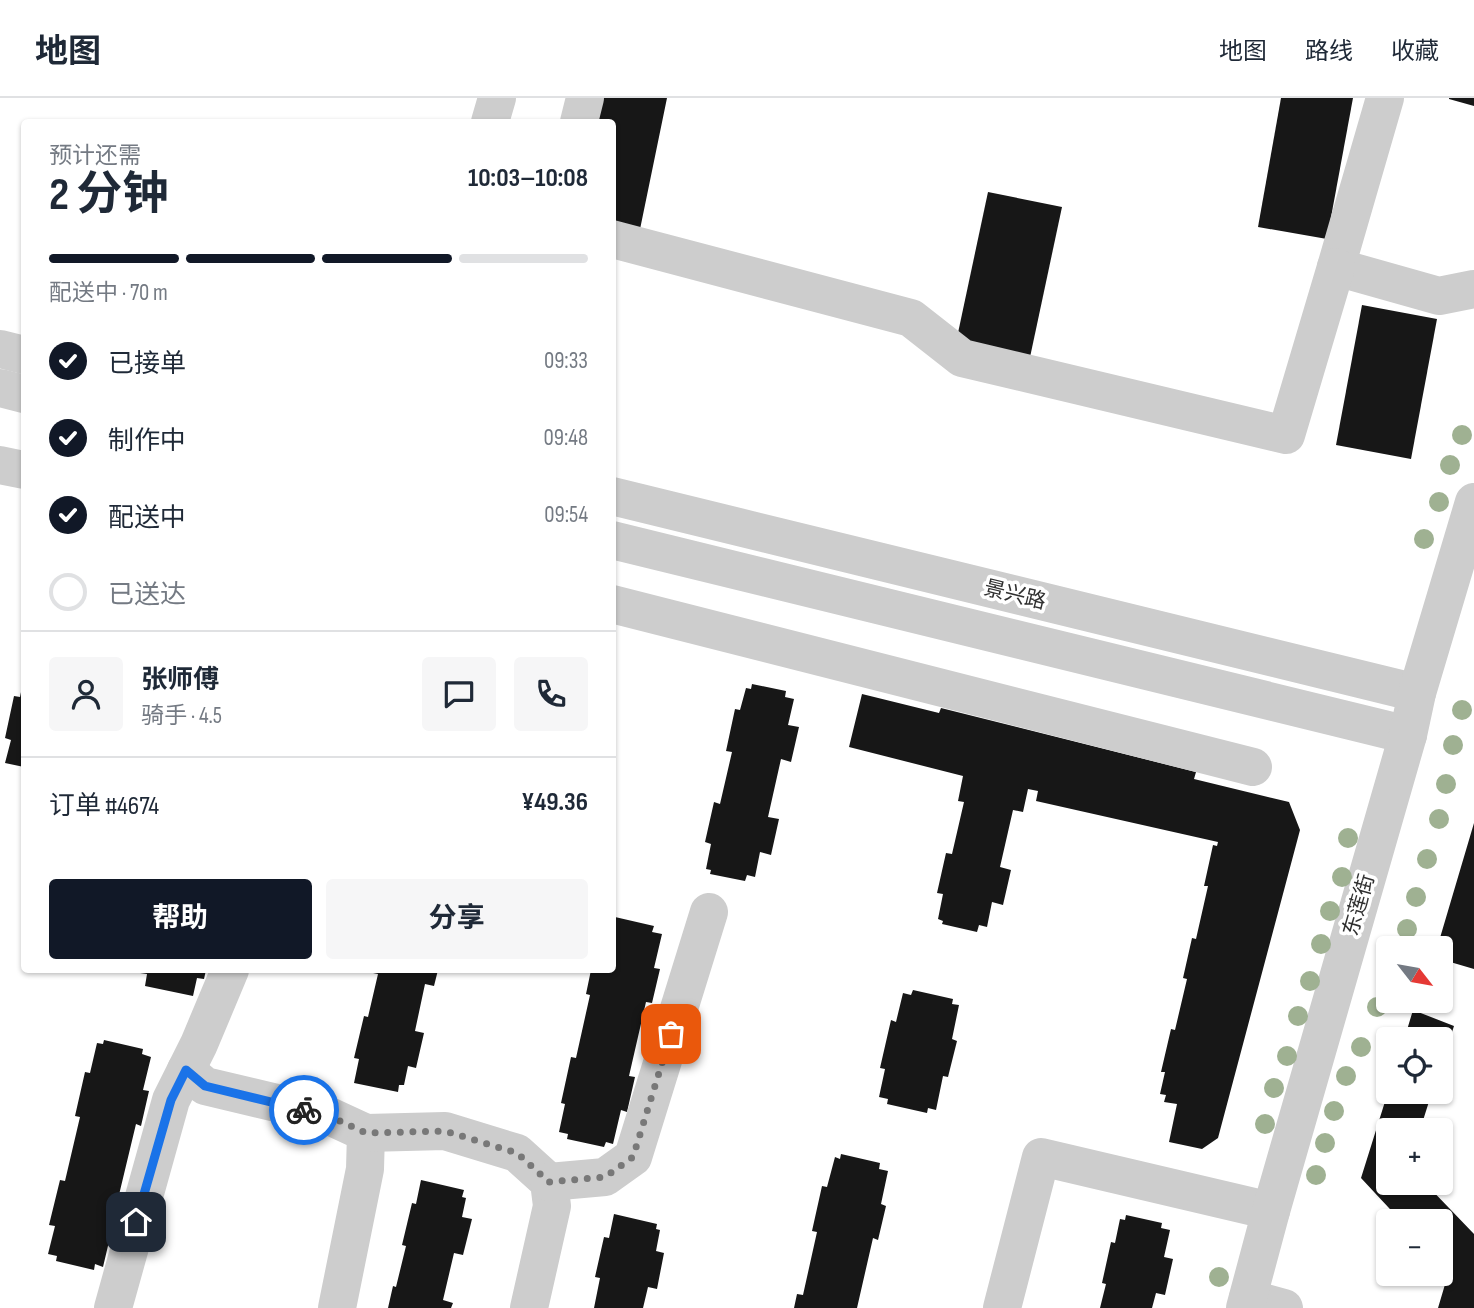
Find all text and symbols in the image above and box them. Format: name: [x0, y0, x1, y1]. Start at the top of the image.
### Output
text: 地图: [35, 32, 101, 72]
text: 地图: [1219, 37, 1267, 66]
text: 路线: [1305, 37, 1353, 66]
text: 收藏: [1391, 37, 1439, 66]
text: 预计还需: [49, 142, 141, 170]
text: 10:03–10:08: [468, 163, 588, 194]
text: 2 分钟: [49, 168, 168, 223]
text: 配送中 · 70 m: [49, 279, 168, 307]
icon: check: [49, 342, 87, 380]
text: 09:33: [544, 347, 588, 375]
text: 已接单: [108, 349, 186, 380]
icon: check: [49, 419, 87, 457]
text: 09:48: [543, 424, 588, 452]
text: 制作中: [108, 426, 186, 457]
icon: check: [49, 496, 87, 534]
text: 09:54: [544, 501, 588, 529]
text: 配送中: [108, 503, 186, 534]
street label: 景兴路: [981, 575, 1049, 615]
text: 已送达: [108, 580, 186, 611]
button: person: [49, 657, 123, 731]
button: chat: [422, 657, 496, 731]
button: phone: [514, 657, 588, 731]
text: 张师傅: [141, 665, 219, 696]
text: 骑手 · 4.5: [141, 702, 222, 730]
text: ¥49.36: [521, 787, 588, 818]
text: 订单 #4674: [49, 791, 159, 822]
street label: 东莲街: [1338, 871, 1380, 939]
button: 帮助: [49, 879, 312, 959]
button: 分享: [326, 879, 588, 959]
north arrow: [1376, 936, 1452, 1013]
map controls: [1376, 936, 1453, 1286]
pin: [641, 1004, 701, 1064]
icon: bag: [652, 1015, 690, 1053]
button: locate: [1376, 1027, 1453, 1104]
courier: [269, 1075, 339, 1145]
icon: bike: [285, 1091, 323, 1129]
button: +: [1376, 1118, 1453, 1195]
pin: [106, 1192, 166, 1252]
icon: home: [117, 1203, 155, 1241]
button: −: [1376, 1209, 1453, 1286]

